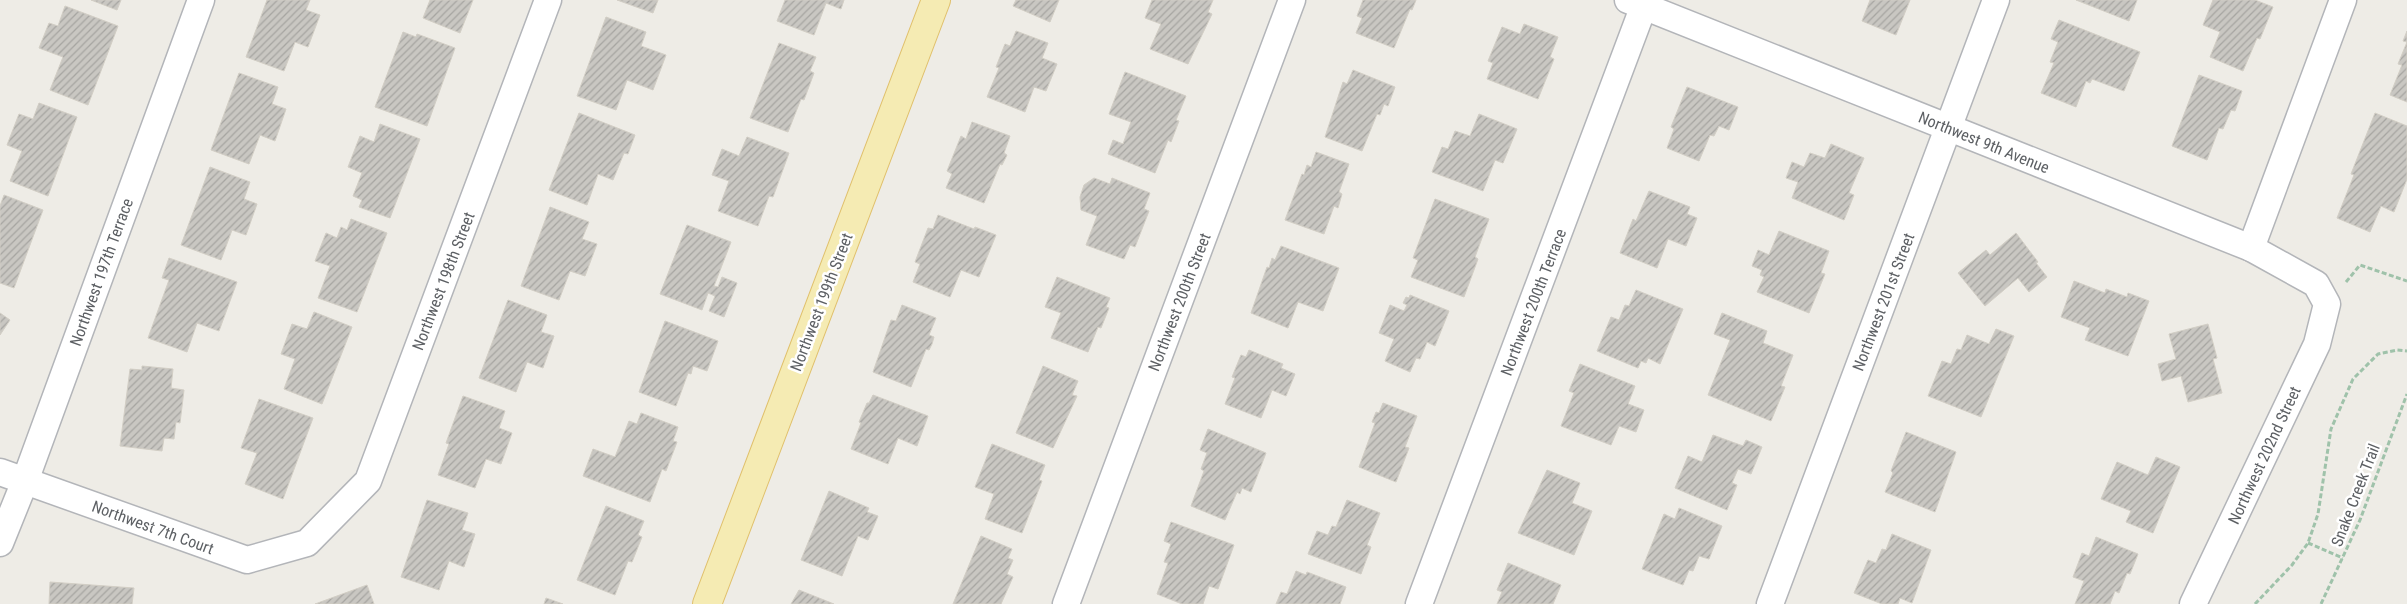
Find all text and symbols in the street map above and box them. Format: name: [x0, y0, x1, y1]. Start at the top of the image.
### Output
street label: Northwest 9th Avenue: [1916, 108, 2052, 177]
street label: Northwest 197th Terrace: [66, 196, 137, 349]
street label: Northwest 198th Street: [408, 209, 479, 353]
street label: Northwest 200th Terrace: [1497, 226, 1570, 378]
street label: Northwest 199th Street: [786, 230, 857, 374]
street label: Northwest 200th Street: [1144, 230, 1215, 374]
street label: Northwest 201st Street: [1848, 230, 1919, 374]
street label: Northwest 202nd Street: [2224, 383, 2305, 527]
street label: Snake Creek Trail: [2327, 441, 2384, 549]
street label: Northwest 7th Court: [89, 497, 217, 558]

